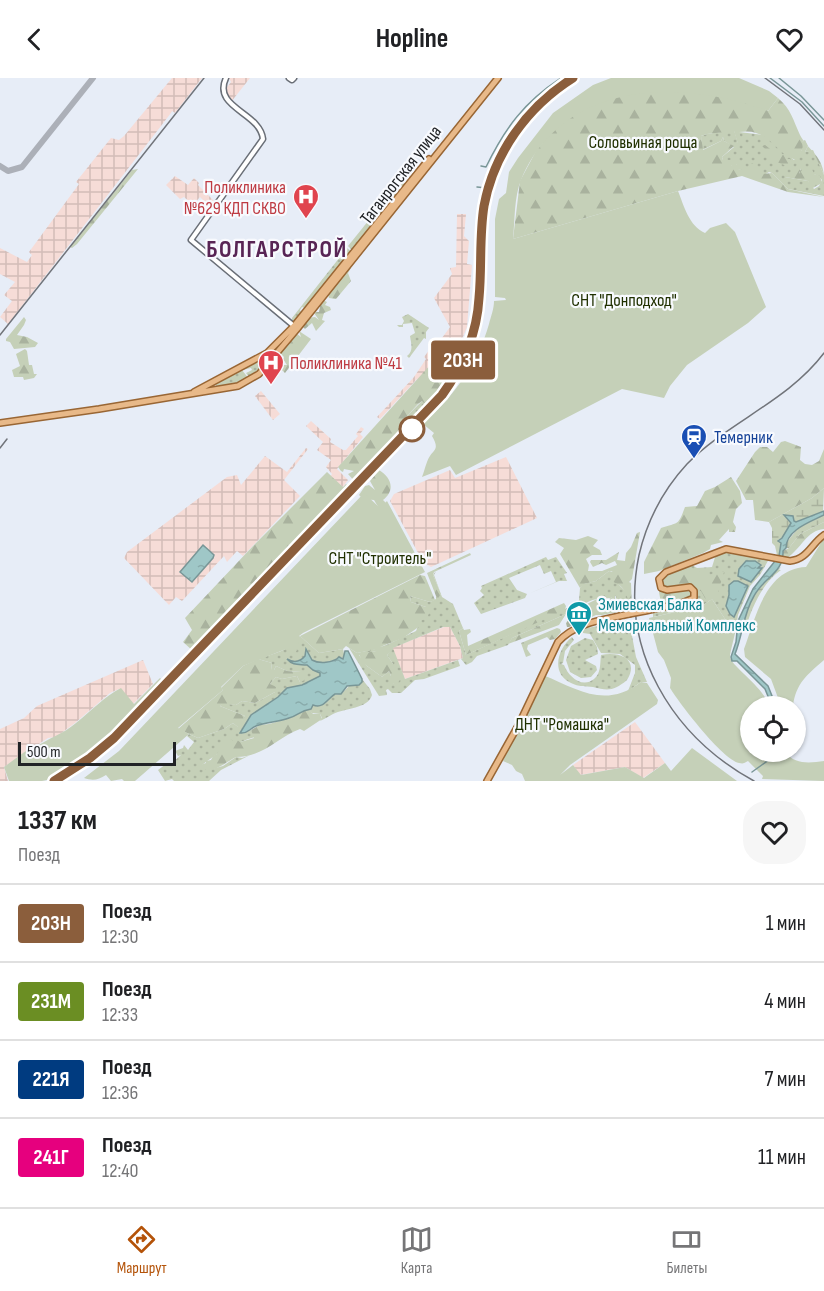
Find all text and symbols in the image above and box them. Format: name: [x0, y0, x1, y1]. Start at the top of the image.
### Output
icon: back: [18, 23, 51, 56]
text: Hopline: [376, 23, 448, 55]
icon: heart: [773, 23, 806, 56]
street label: Таганрогская улица: [356, 121, 446, 229]
park label: Соловьиная роща: [588, 132, 698, 153]
place label: Поликлиника №629 КДП СКВО: [184, 177, 286, 219]
hospital icon: Поликлиника №629 КДП СКВО: [291, 182, 321, 220]
district label: БОЛГАРСТРОЙ: [206, 235, 348, 264]
park label: СНТ "Донподход": [571, 290, 677, 311]
line badge: 203Н: [421, 340, 505, 380]
hospital icon: Поликлиника №41: [256, 348, 286, 386]
text: 203Н: [443, 348, 483, 373]
place label: Поликлиника №41: [290, 353, 403, 374]
unlabelled marker: [399, 416, 425, 442]
station icon: Темерник: [679, 422, 709, 460]
place label: Темерник: [714, 427, 773, 448]
park label: СНТ "Строитель": [328, 548, 432, 569]
place label: Змиевская Балка Мемориальный Комплекс: [598, 594, 756, 636]
museum icon: Змиевская Балка Мемориальный Комплекс: [564, 599, 594, 637]
map controls: [740, 696, 806, 762]
button: locate: [740, 696, 806, 762]
park label: ДНТ "Ромашка": [515, 714, 609, 735]
scale bar: [18, 739, 176, 766]
text: 500 m: [27, 743, 61, 762]
button: heart: [743, 801, 806, 864]
text: 1337 км: [18, 804, 97, 837]
text: Поезд: [18, 843, 60, 867]
text: Поезд: [102, 898, 151, 925]
text: 1 мин: [766, 910, 806, 937]
text: 203Н: [31, 911, 71, 936]
text: 12:30: [102, 925, 139, 949]
text: Поезд: [102, 976, 151, 1003]
text: 4 мин: [764, 988, 806, 1015]
text: 231М: [31, 989, 71, 1014]
text: 12:33: [102, 1003, 138, 1027]
text: Поезд: [102, 1054, 151, 1081]
text: 7 мин: [765, 1066, 806, 1093]
text: 221Я: [32, 1067, 70, 1092]
text: 12:36: [102, 1081, 138, 1105]
text: Поезд: [102, 1132, 151, 1159]
text: 11 мин: [758, 1144, 806, 1171]
text: 241Г: [33, 1145, 69, 1170]
text: 12:40: [102, 1159, 139, 1183]
tab: Маршрут: [117, 1223, 167, 1278]
tab: Карта: [400, 1223, 433, 1278]
tab: Билеты: [666, 1223, 707, 1278]

